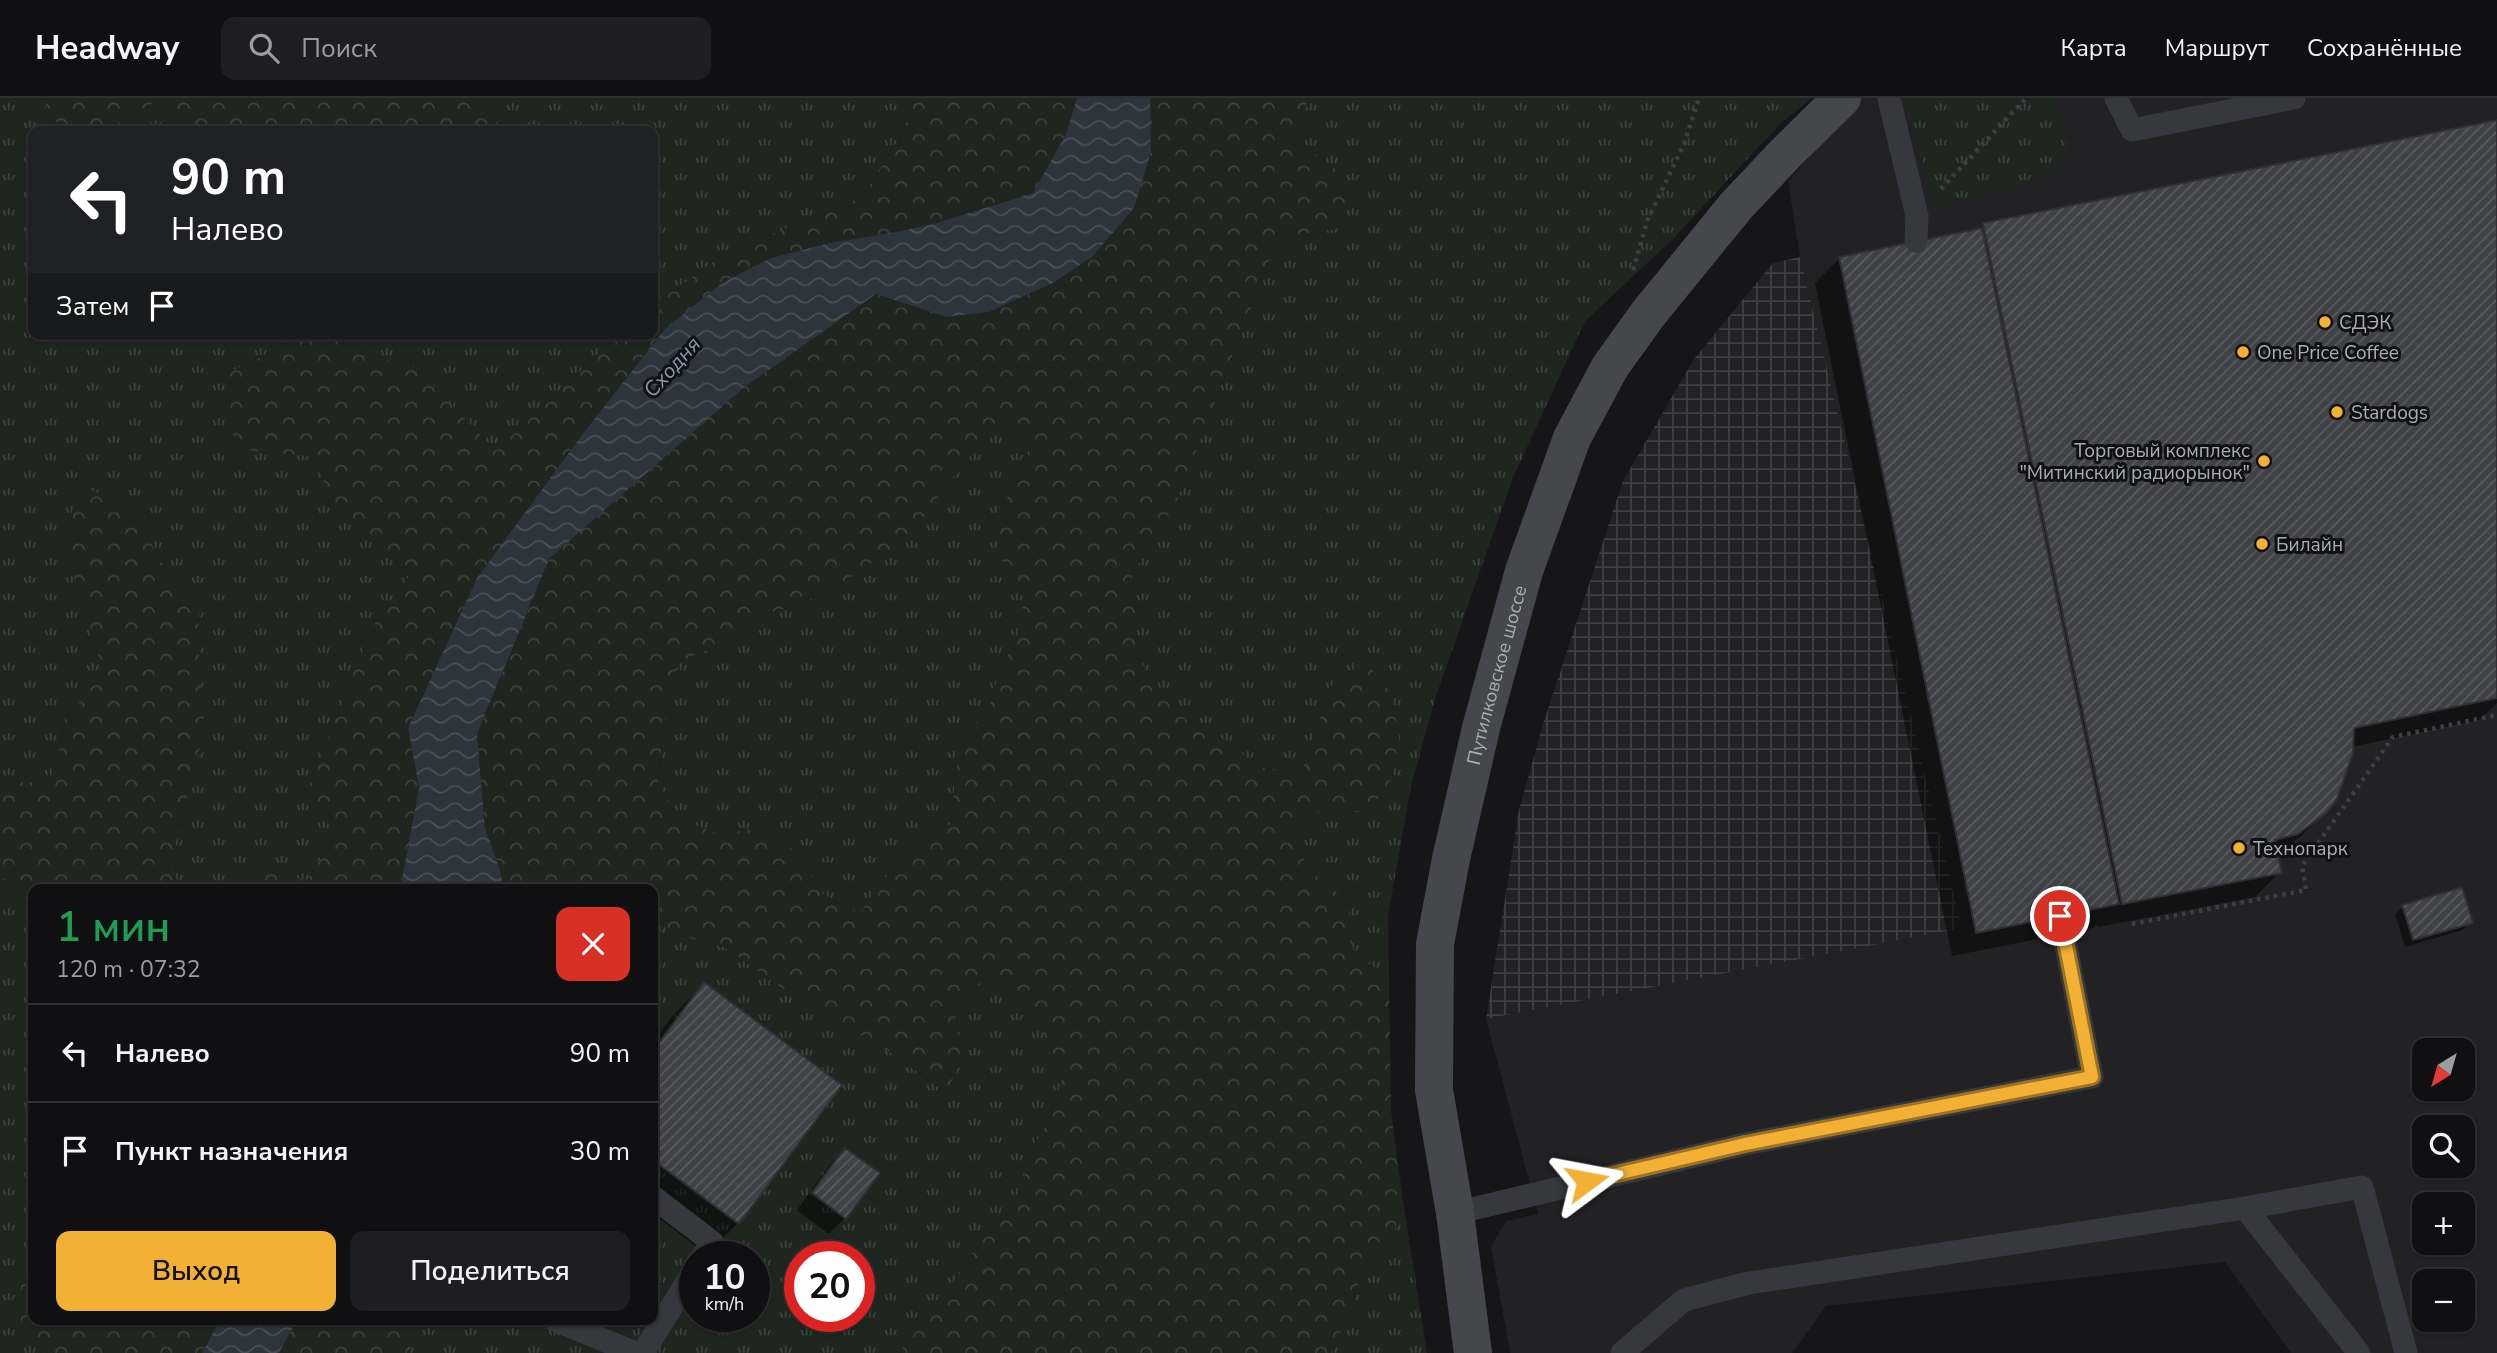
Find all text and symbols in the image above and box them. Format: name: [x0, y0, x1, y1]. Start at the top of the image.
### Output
search box: [221, 17, 711, 80]
text: Headway: [35, 26, 179, 71]
icon: search: [245, 29, 283, 67]
text: Поиск: [301, 31, 377, 66]
text: Карта: [2061, 32, 2127, 64]
text: Маршрут: [2165, 32, 2269, 64]
text: Сохранённые: [2307, 32, 2462, 64]
text: 90 m: [171, 144, 286, 211]
icon: left: [56, 154, 147, 245]
text: Налево: [171, 208, 284, 251]
icon: arrive: [143, 287, 181, 325]
text: Затем: [56, 289, 129, 324]
place label: СДЭК: [2339, 310, 2392, 336]
marker: СДЭК: [2317, 314, 2333, 330]
water label: Сходня: [637, 331, 707, 403]
place label: One Price Coffee: [2257, 340, 2399, 366]
marker: One Price Coffee: [2235, 344, 2251, 360]
place label: Stardogs: [2351, 400, 2428, 426]
marker: Stardogs: [2329, 404, 2345, 420]
place label: Торговый комплекс "Митинский радиорынок": [2019, 438, 2250, 486]
marker: Торговый комплекс "Митинский радиорынок": [2256, 453, 2272, 469]
place label: Билайн: [2276, 532, 2343, 558]
marker: Билайн: [2254, 536, 2270, 552]
street label: Путилковское шоссе: [1461, 582, 1534, 768]
place label: Технопарк: [2253, 836, 2348, 862]
marker: Технопарк: [2231, 840, 2247, 856]
pin: [2030, 886, 2090, 946]
icon: arrive: [2041, 897, 2079, 935]
text: 1 мин: [56, 899, 170, 956]
button: close: [556, 907, 630, 981]
text: 120 m · 07:32: [56, 954, 201, 985]
icon: left: [56, 1034, 94, 1072]
text: Налево: [115, 1036, 210, 1071]
text: 90 m: [570, 1036, 630, 1071]
north arrow: [2412, 1038, 2474, 1101]
map controls: [2412, 1038, 2475, 1332]
button: search: [2412, 1115, 2475, 1178]
icon: arrive: [56, 1132, 94, 1170]
text: Пункт назначения: [115, 1134, 348, 1169]
text: 30 m: [570, 1134, 630, 1169]
position arrow: [1550, 1144, 1624, 1218]
button: +: [2412, 1192, 2475, 1255]
button: Выход: [56, 1231, 336, 1311]
button: Поделиться: [350, 1231, 630, 1311]
speed limit sign: 20: [784, 1241, 875, 1332]
text: 10: [703, 1254, 746, 1301]
button: −: [2412, 1269, 2475, 1332]
text: km/h: [705, 1292, 744, 1316]

